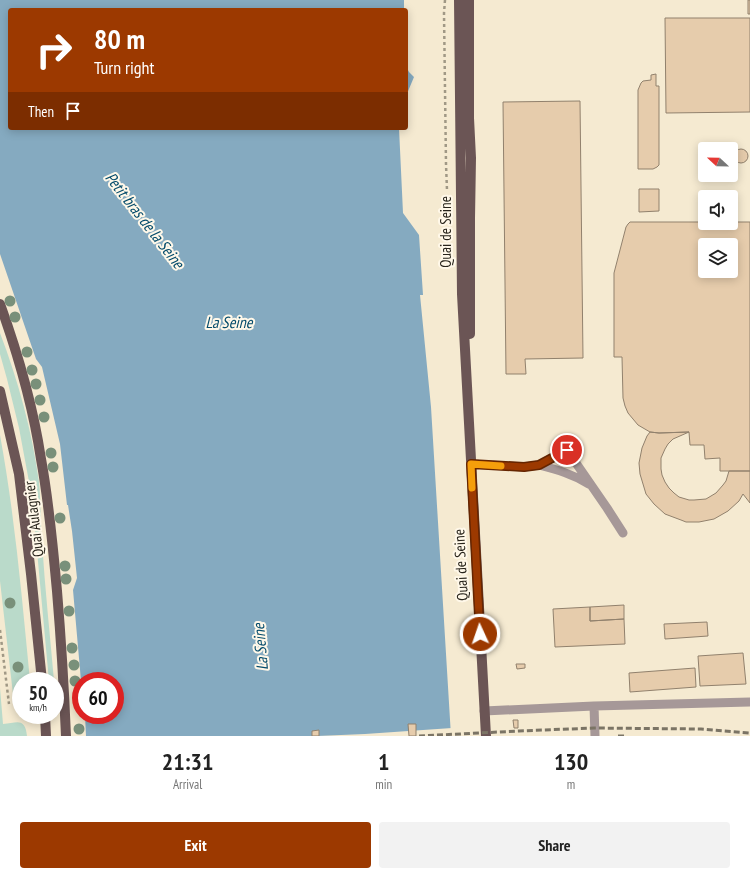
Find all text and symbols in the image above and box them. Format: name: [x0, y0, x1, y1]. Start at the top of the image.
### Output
text: 80 m: [94, 20, 145, 57]
icon: right: [28, 24, 80, 76]
text: Turn right: [94, 56, 154, 79]
icon: arrive: [62, 100, 84, 122]
text: Then: [28, 102, 54, 121]
north arrow: [698, 142, 738, 182]
map controls: [698, 142, 738, 278]
water label: Petit bras de la Seine: [101, 168, 190, 273]
button: sound: [698, 190, 738, 230]
street label: Quai de Seine: [436, 196, 455, 268]
button: layers: [698, 238, 738, 278]
water label: La Seine: [206, 312, 254, 332]
pin: [550, 433, 584, 467]
icon: arrive: [556, 439, 578, 461]
street label: Quai Aulagnier: [19, 479, 48, 558]
street label: Quai de Seine: [449, 529, 472, 601]
position arrow: [459, 613, 501, 655]
water label: La Seine: [248, 621, 272, 671]
speed limit sign: 60: [72, 672, 124, 724]
text: 50: [28, 680, 48, 706]
text: km/h: [29, 701, 47, 714]
text: 21:31: [162, 746, 214, 777]
text: 1: [378, 746, 389, 777]
text: 130: [554, 746, 588, 777]
text: Arrival: [173, 776, 202, 793]
text: min: [375, 776, 392, 793]
text: m: [567, 776, 575, 793]
button: Exit: [20, 822, 371, 868]
button: Share: [379, 822, 730, 868]

